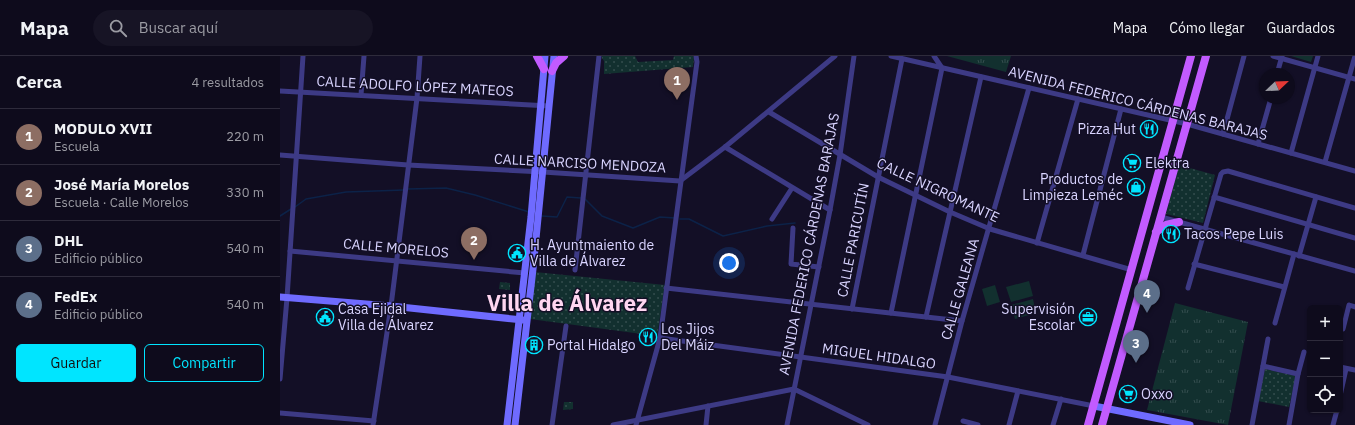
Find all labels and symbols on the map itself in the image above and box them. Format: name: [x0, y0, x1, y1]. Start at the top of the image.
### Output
street label: AVENIDA FEDERICO CÁRDENAS BARAJAS: [1007, 61, 1270, 144]
pin: 1: [664, 67, 690, 100]
north arrow: [1259, 68, 1295, 104]
street label: CALLE ADOLFO LÓPEZ MATEOS: [316, 71, 514, 100]
street label: AVENIDA FEDERICO CÁRDENAS BARAJAS: [774, 111, 843, 377]
restaurant icon: Pizza Hut: [1139, 119, 1159, 139]
place label: Pizza Hut: [1077, 120, 1136, 138]
street label: CALLE NARCISO MENDOZA: [494, 150, 666, 176]
supermarket icon: Elektra: [1122, 153, 1142, 173]
street label: CALLE NIGROMANTE: [874, 154, 1002, 226]
place label: Elektra: [1145, 154, 1190, 172]
place label: Productos de Limpieza Leméc: [1022, 170, 1123, 204]
shop icon: Productos de Limpieza Leméc: [1126, 177, 1146, 197]
street label: CALLE PARICUTÍN: [832, 181, 873, 299]
restaurant icon: Tacos Pepe Luis: [1161, 224, 1181, 244]
place label: Tacos Pepe Luis: [1184, 225, 1284, 243]
pin: 2: [461, 227, 487, 260]
street label: CALLE MORELOS: [342, 234, 450, 262]
place label: H. Ayuntmaiento de Villa de Álvarez: [530, 236, 655, 270]
street label: CALLE GALEANA: [937, 236, 983, 342]
public building icon: H. Ayuntmaiento de Villa de Álvarez: [507, 243, 527, 263]
your location: [719, 253, 739, 273]
pin: 4: [1134, 280, 1160, 313]
district label: Villa de Álvarez: [487, 288, 647, 317]
place label: Casa Ejidal Villa de Álvarez: [338, 300, 434, 334]
place label: Supervisión Escolar: [1001, 300, 1075, 334]
public building icon: Casa Ejidal Villa de Álvarez: [315, 307, 335, 327]
office icon: Supervisión Escolar: [1078, 307, 1098, 327]
place label: Los Jijos Del Máiz: [661, 320, 715, 354]
restaurant icon: Los Jijos Del Máiz: [638, 327, 658, 347]
pin: 3: [1123, 330, 1149, 363]
building icon: Portal Hidalgo: [524, 335, 544, 355]
place label: Portal Hidalgo: [547, 336, 636, 354]
street label: MIGUEL HIDALGO: [821, 339, 937, 373]
supermarket icon: Oxxo: [1118, 384, 1138, 404]
place label: Oxxo: [1141, 385, 1173, 403]

